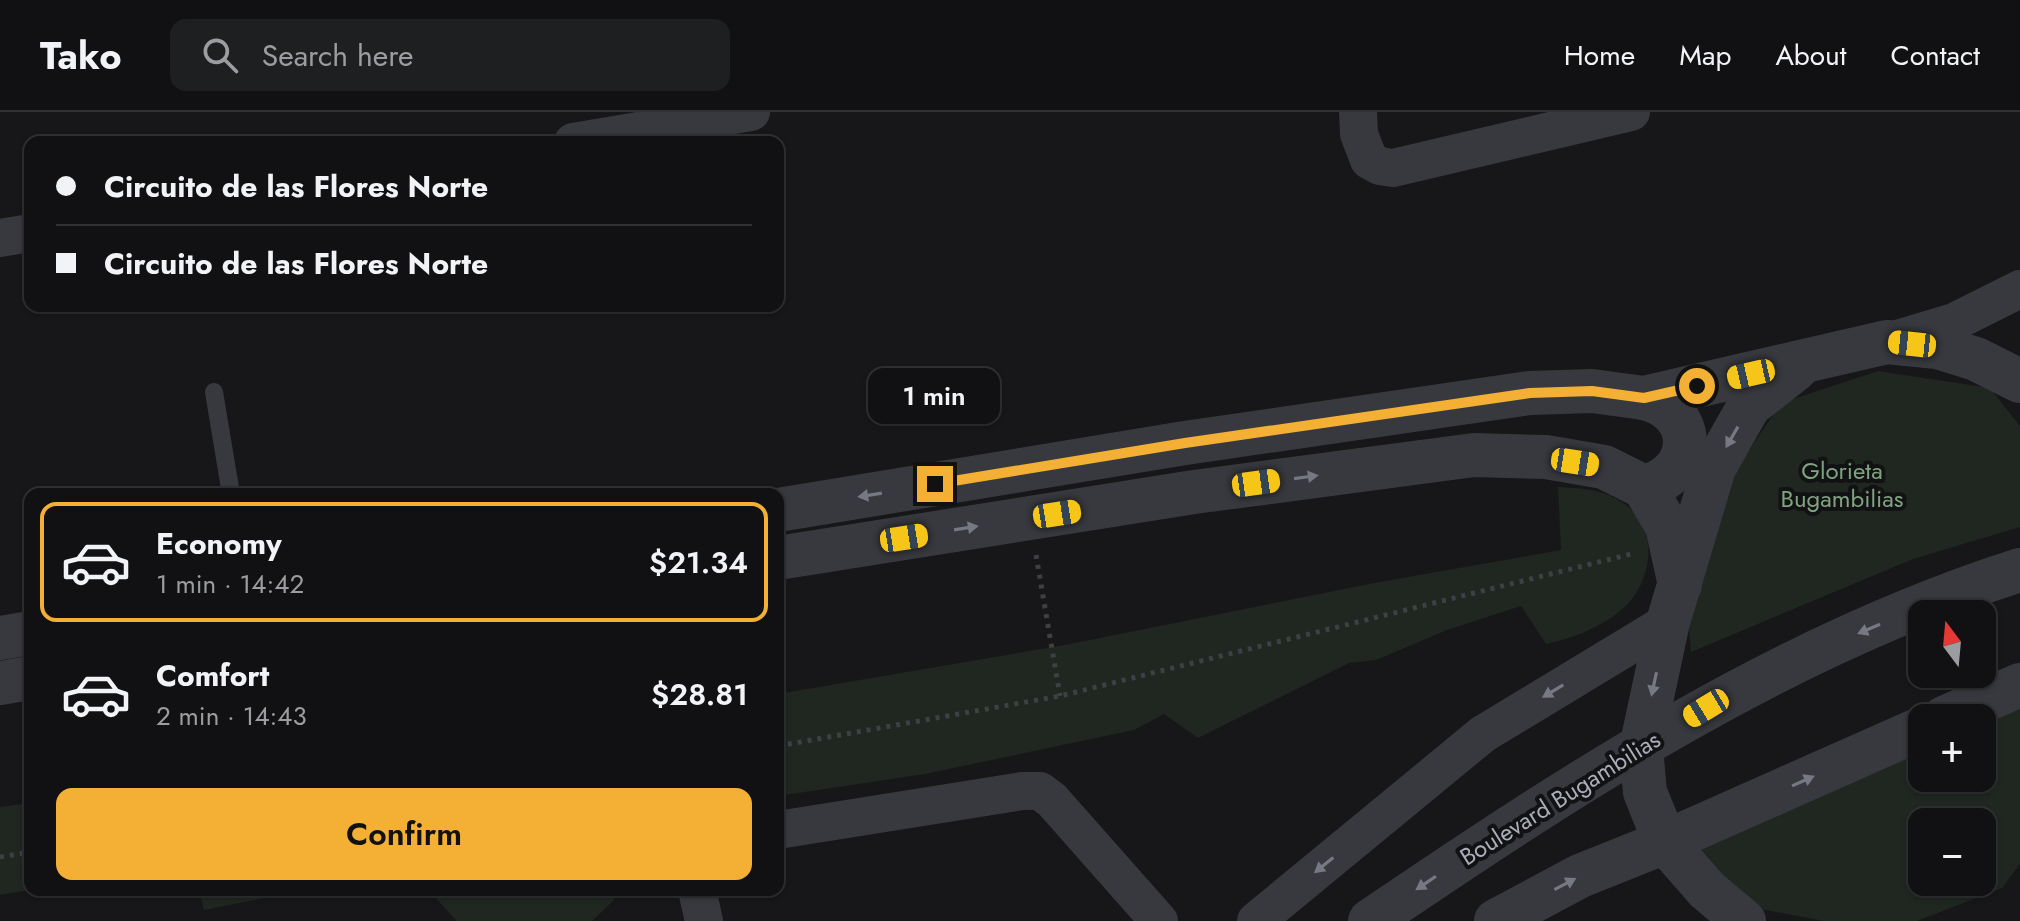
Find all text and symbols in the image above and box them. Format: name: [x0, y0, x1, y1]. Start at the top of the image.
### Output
search box: [170, 19, 730, 91]
text: Tako: [40, 28, 122, 83]
icon: search: [198, 33, 242, 77]
text: Search here: [262, 34, 414, 77]
text: Home: [1564, 35, 1635, 76]
text: Map: [1679, 35, 1731, 76]
text: About: [1775, 35, 1847, 76]
text: Contact: [1891, 35, 1980, 76]
text: Circuito de las Flores Norte: [104, 165, 488, 208]
text: Circuito de las Flores Norte: [104, 242, 488, 285]
car: [1887, 330, 1937, 358]
car: [1725, 357, 1777, 391]
callout: 1 min: [869, 368, 1001, 424]
route start: [1679, 368, 1715, 404]
text: 1 min: [902, 377, 966, 415]
one-way arrow: [1725, 426, 1739, 448]
car: [1549, 446, 1601, 478]
park label: Glorieta Bugambilias: [1781, 453, 1903, 516]
route end: [917, 466, 953, 502]
car: [1231, 468, 1281, 498]
one-way arrow: [1294, 470, 1319, 483]
one-way arrow: [858, 489, 883, 502]
car: [1031, 498, 1083, 530]
one-way arrow: [953, 521, 978, 534]
text: Economy: [156, 522, 282, 565]
car: [878, 522, 930, 554]
icon: car: [60, 526, 132, 598]
text: $21.34: [649, 541, 748, 584]
text: 1 min · 14:42: [156, 565, 304, 603]
north arrow: [1908, 600, 1996, 688]
map controls: [1908, 600, 1996, 896]
one-way arrow: [1857, 622, 1881, 635]
text: Comfort: [156, 654, 269, 697]
icon: car: [60, 658, 132, 730]
one-way arrow: [1647, 672, 1660, 697]
text: $28.81: [651, 673, 748, 716]
one-way arrow: [1542, 684, 1564, 698]
car: [1679, 685, 1733, 731]
text: 2 min · 14:43: [156, 697, 307, 735]
button: +: [1908, 704, 1996, 792]
street label: Boulevard Bugambilias: [1453, 722, 1667, 874]
one-way arrow: [1791, 774, 1815, 787]
button: Confirm: [56, 788, 752, 880]
button: −: [1908, 808, 1996, 896]
one-way arrow: [1314, 856, 1334, 873]
one-way arrow: [1415, 875, 1436, 890]
one-way arrow: [1553, 877, 1576, 891]

